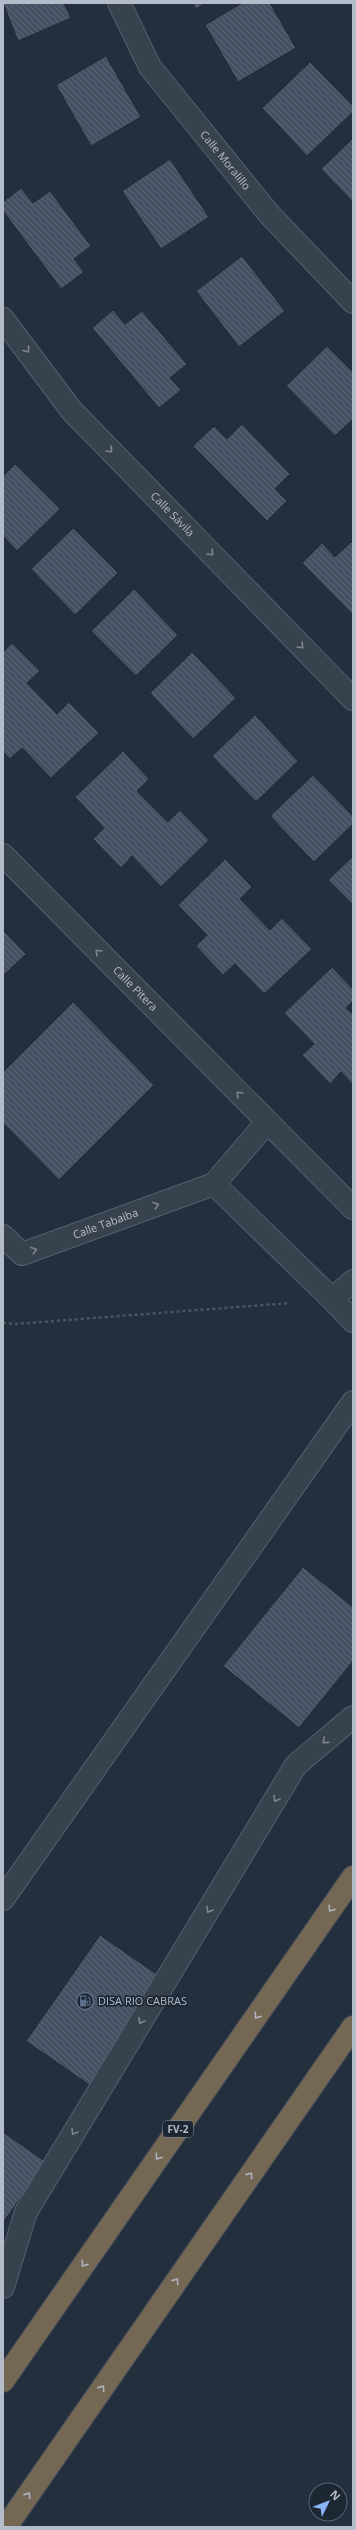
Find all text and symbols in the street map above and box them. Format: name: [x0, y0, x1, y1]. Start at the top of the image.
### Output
street label: Calle Moralillo: [197, 127, 255, 193]
one-way arrow: [22, 346, 29, 353]
one-way arrow: [105, 445, 113, 453]
street label: Calle Sávila: [148, 488, 198, 539]
one-way arrow: [206, 548, 213, 556]
one-way arrow: [296, 641, 304, 649]
one-way arrow: [95, 949, 103, 957]
street label: Calle Pitera: [110, 962, 161, 1014]
one-way arrow: [236, 1091, 244, 1099]
one-way arrow: [152, 1202, 159, 1210]
street label: Calle Tabaiba: [71, 1204, 140, 1242]
one-way arrow: [30, 1246, 37, 1254]
one-way arrow: [322, 1737, 329, 1744]
one-way arrow: [273, 1795, 281, 1802]
one-way arrow: [329, 1905, 336, 1912]
one-way arrow: [206, 1906, 213, 1913]
fuel station icon: DISA RIO CABRAS: [75, 1991, 95, 2011]
place label: DISA RIO CABRAS: [98, 1993, 187, 2008]
one-way arrow: [254, 2012, 262, 2019]
one-way arrow: [139, 2017, 146, 2024]
road number: FV-2: [163, 2121, 193, 2137]
one-way arrow: [72, 2128, 79, 2135]
one-way arrow: [156, 2153, 163, 2160]
one-way arrow: [245, 2172, 252, 2179]
one-way arrow: [81, 2260, 89, 2267]
one-way arrow: [171, 2279, 178, 2286]
one-way arrow: [97, 2385, 105, 2392]
north arrow: [308, 2482, 348, 2522]
text: N: [327, 2486, 344, 2503]
one-way arrow: [23, 2492, 31, 2499]

